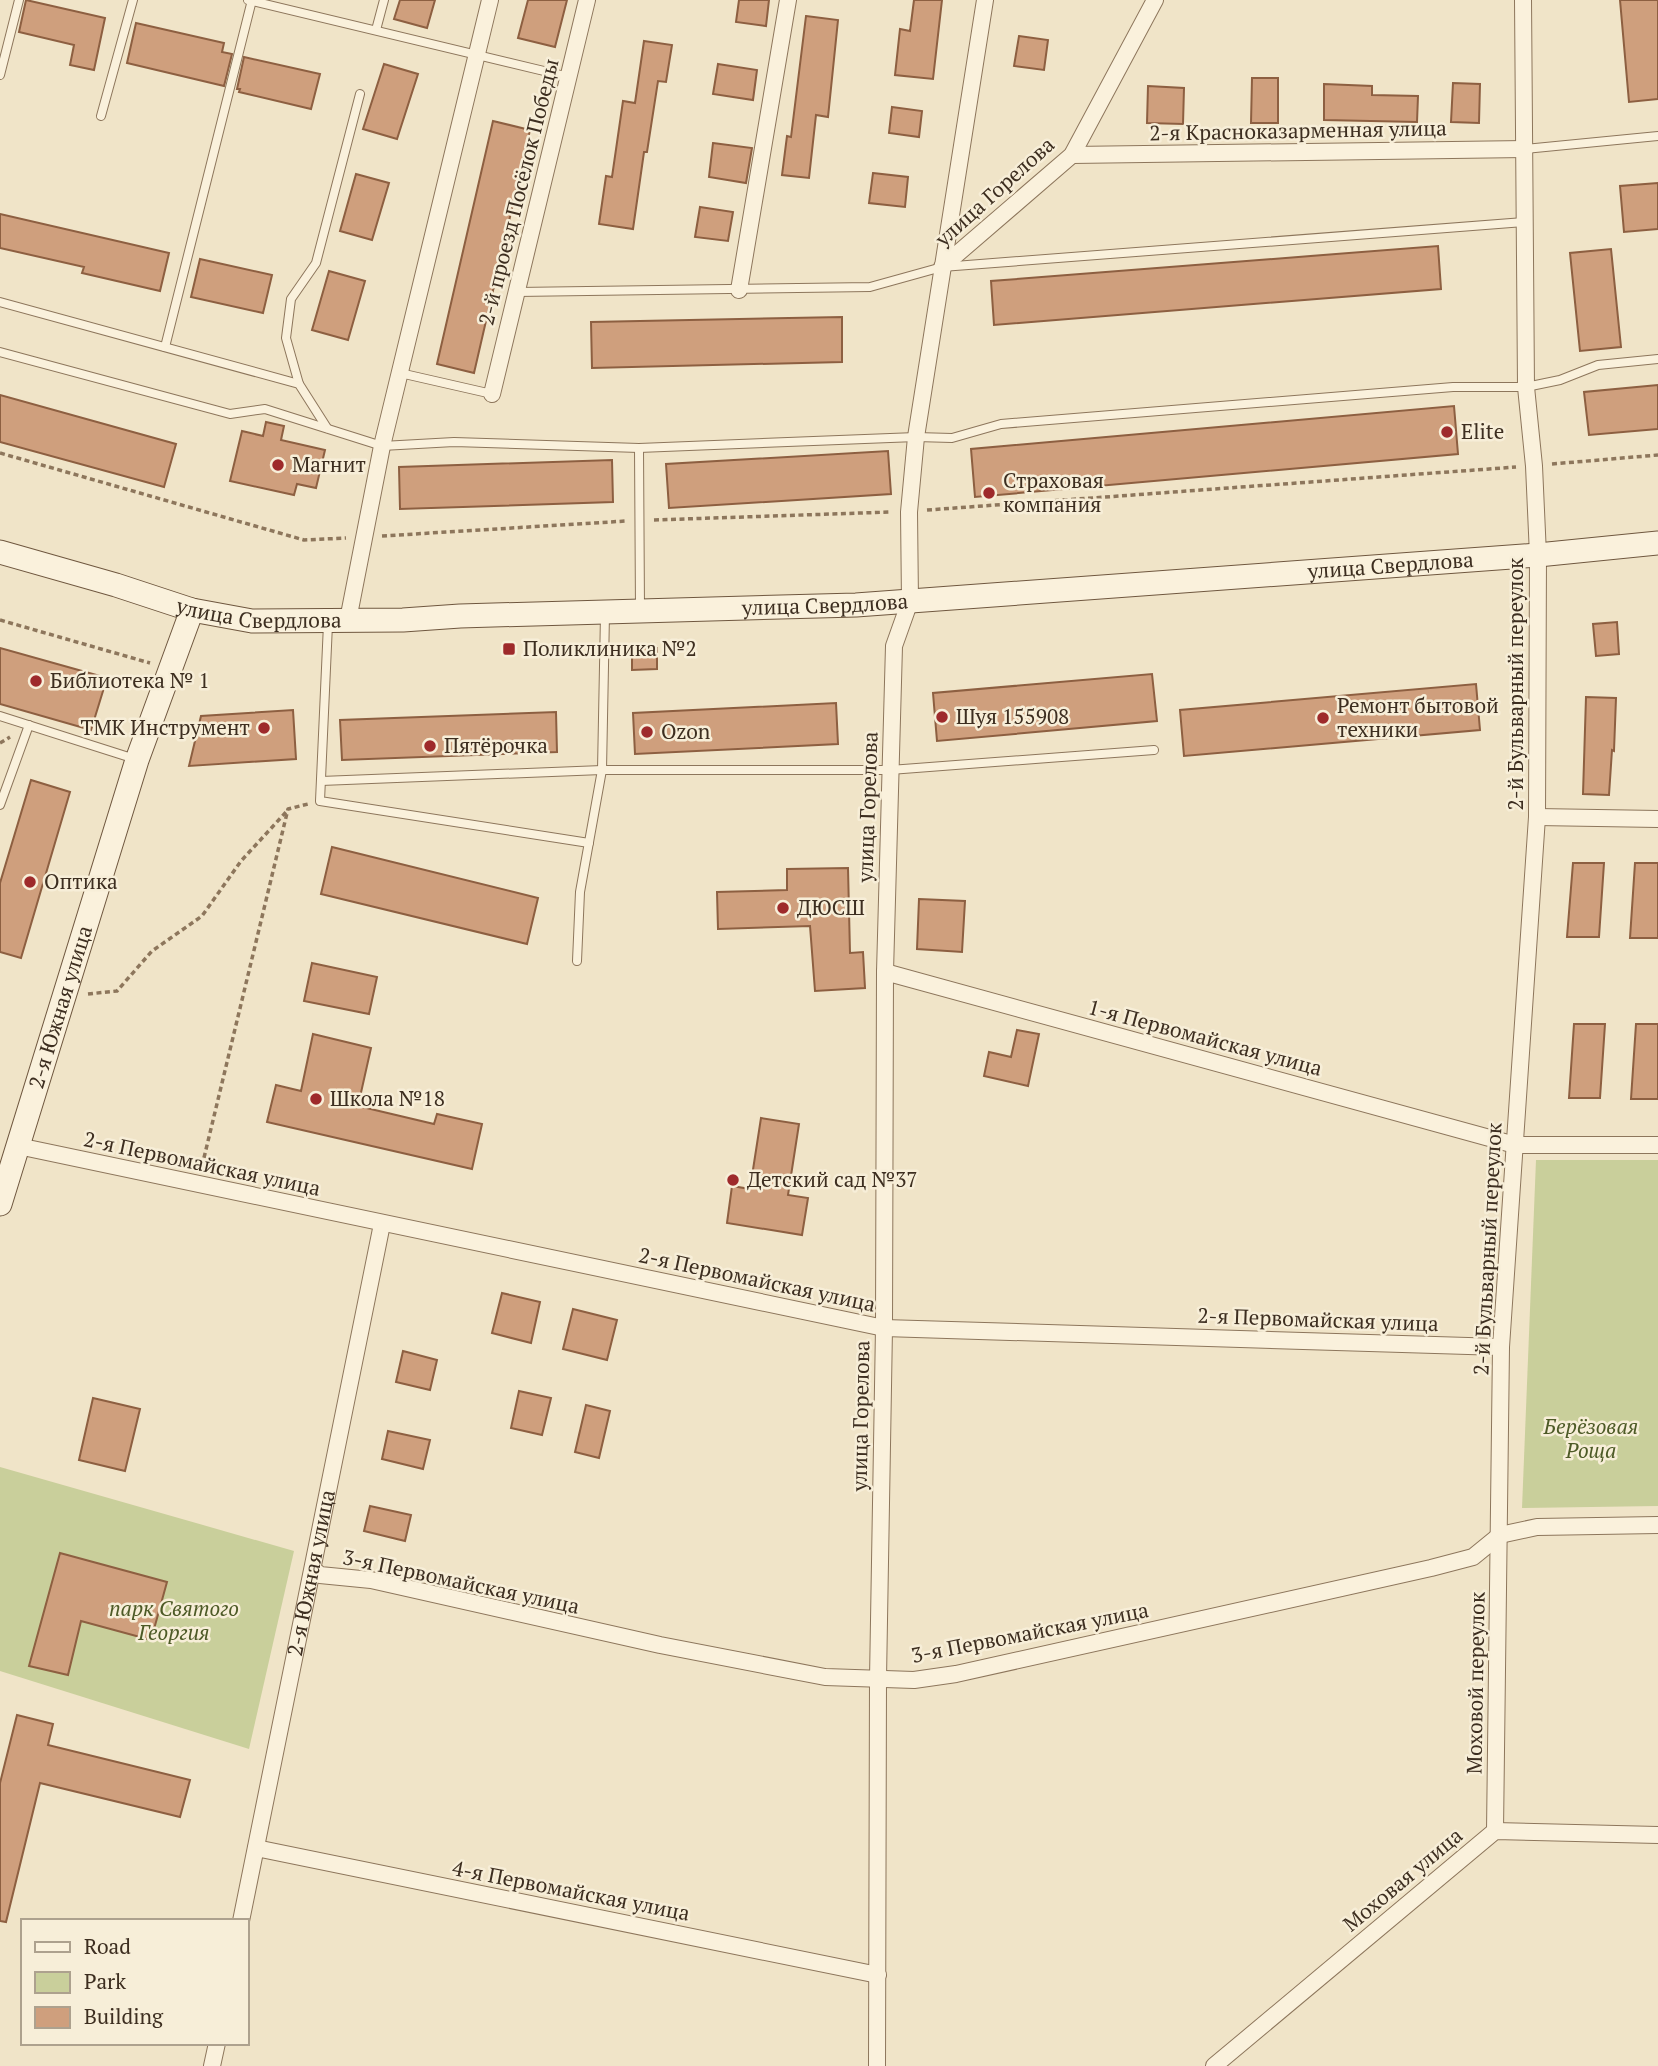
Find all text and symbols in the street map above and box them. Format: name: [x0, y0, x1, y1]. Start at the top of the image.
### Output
street label: 2-й проезд Посёлок Победы: [471, 56, 565, 328]
street label: 2-я Красноказарменная улица: [1149, 113, 1447, 147]
street label: улица Горелова: [928, 130, 1060, 253]
place label: Elite: [1461, 417, 1504, 445]
marker: Elite: [1439, 424, 1455, 440]
place label: Магнит: [292, 450, 366, 478]
marker: Магнит: [270, 457, 286, 473]
place label: Страховая компания: [1003, 466, 1104, 518]
marker: Страховая компания: [981, 485, 997, 501]
street label: улица Свердлова: [1306, 545, 1475, 585]
street label: 2-й Бульварный переулок: [1501, 557, 1529, 810]
street label: улица Свердлова: [741, 586, 910, 621]
street label: улица Свердлова: [172, 590, 342, 634]
place label: Поликлиника №2: [523, 634, 697, 662]
marker: Поликлиника №2: [501, 641, 517, 657]
place label: Библиотека № 1: [50, 666, 210, 694]
marker: Библиотека № 1: [28, 673, 44, 689]
place label: Ремонт бытовой техники: [1337, 691, 1499, 743]
place label: Шуя 155908: [956, 702, 1069, 730]
marker: Шуя 155908: [934, 709, 950, 725]
marker: Ремонт бытовой техники: [1315, 710, 1331, 726]
place label: ТМК Инструмент: [80, 713, 250, 741]
place label: Ozon: [661, 717, 711, 745]
marker: ТМК Инструмент: [256, 720, 272, 736]
marker: Ozon: [639, 724, 655, 740]
place label: Пятёрочка: [444, 731, 548, 759]
street label: улица Горелова: [850, 731, 884, 884]
marker: Пятёрочка: [422, 738, 438, 754]
place label: Оптика: [44, 867, 118, 895]
marker: Оптика: [22, 874, 38, 890]
place label: ДЮСШ: [797, 893, 865, 921]
marker: ДЮСШ: [775, 900, 791, 916]
street label: 2-я Южная улица: [21, 922, 98, 1092]
street label: 1-я Первомайская улица: [1085, 992, 1326, 1082]
place label: Школа №18: [330, 1084, 445, 1112]
marker: Школа №18: [308, 1091, 324, 1107]
street label: 2-й Бульварный переулок: [1466, 1121, 1508, 1376]
street label: 2-я Первомайская улица: [81, 1124, 324, 1202]
place label: Детский сад №37: [747, 1165, 918, 1193]
marker: Детский сад №37: [725, 1172, 741, 1188]
street label: 2-я Первомайская улица: [636, 1240, 879, 1318]
street label: 2-я Первомайская улица: [1197, 1301, 1439, 1337]
street label: улица Горелова: [845, 1340, 875, 1493]
park label: Берёзовая Роща: [1543, 1412, 1638, 1464]
street label: 2-я Южная улица: [280, 1487, 341, 1659]
street label: 3-я Первомайская улица: [340, 1542, 583, 1620]
street label: Моховой переулок: [1459, 1591, 1491, 1774]
park label: парк Святого Георгия: [109, 1594, 239, 1646]
street label: 3-я Первомайская улица: [909, 1595, 1151, 1669]
street label: Моховая улица: [1337, 1821, 1468, 1937]
street label: 4-я Первомайская улица: [450, 1853, 693, 1927]
legend: [21, 1919, 248, 2045]
text: Road: [84, 1932, 131, 1960]
text: Park: [84, 1967, 126, 1995]
text: Building: [84, 2002, 164, 2030]

